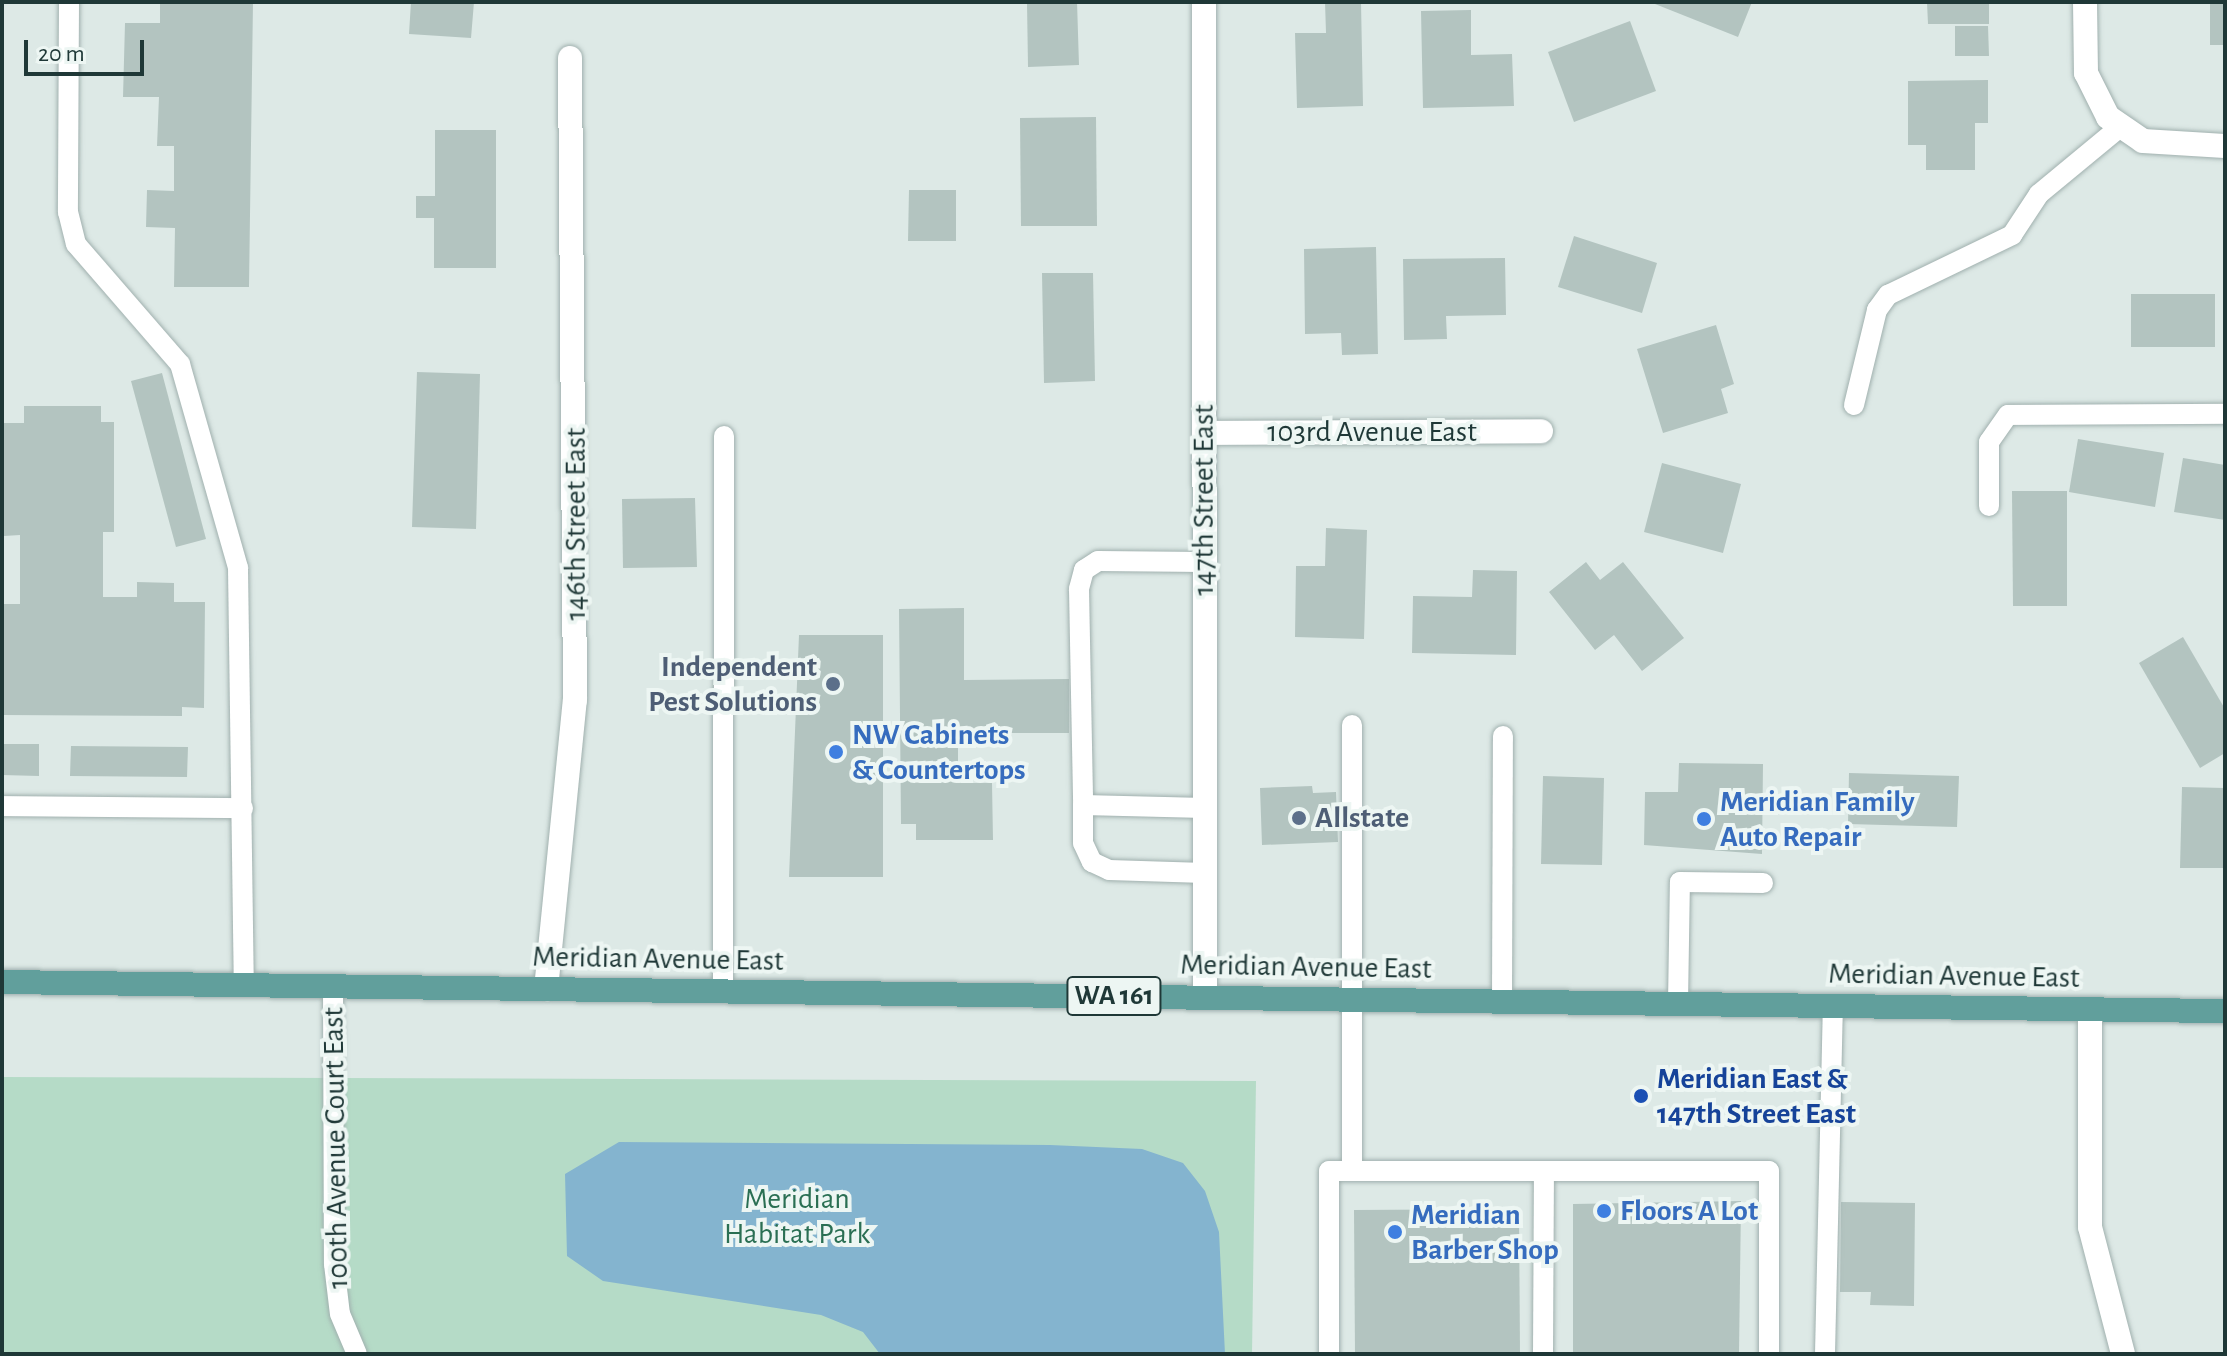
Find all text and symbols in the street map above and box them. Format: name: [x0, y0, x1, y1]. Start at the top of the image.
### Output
scale bar: [28, 24, 148, 74]
text: 20 m: [38, 42, 85, 66]
street label: 147th Street East: [1186, 404, 1222, 596]
street label: 103rd Avenue East: [1267, 414, 1477, 450]
street label: 146th Street East: [558, 428, 594, 620]
place label: Independent Pest Solutions: [648, 649, 817, 720]
marker: Independent Pest Solutions: [824, 675, 842, 693]
place label: NW Cabinets & Countertops: [852, 717, 1026, 788]
marker: NW Cabinets & Countertops: [827, 743, 845, 761]
place label: Meridian Family Auto Repair: [1720, 784, 1915, 854]
place label: Allstate: [1315, 800, 1409, 836]
marker: Allstate: [1290, 809, 1308, 827]
marker: Meridian Family Auto Repair: [1695, 810, 1713, 828]
street label: Meridian Avenue East: [532, 939, 784, 979]
street label: Meridian Avenue East: [1180, 947, 1432, 987]
street label: Meridian Avenue East: [1828, 956, 2080, 996]
road number: WA 161: [1066, 972, 1162, 1020]
street label: 100th Avenue Court East: [316, 1007, 356, 1289]
place label: Meridian East & 147th Street East: [1657, 1061, 1856, 1132]
marker: Meridian East & 147th Street East: [1632, 1087, 1650, 1105]
park label: Meridian Habitat Park: [724, 1181, 870, 1252]
place label: Floors A Lot: [1620, 1193, 1758, 1229]
place label: Meridian Barber Shop: [1411, 1197, 1559, 1268]
marker: Floors A Lot: [1595, 1202, 1613, 1220]
marker: Meridian Barber Shop: [1386, 1223, 1404, 1241]

